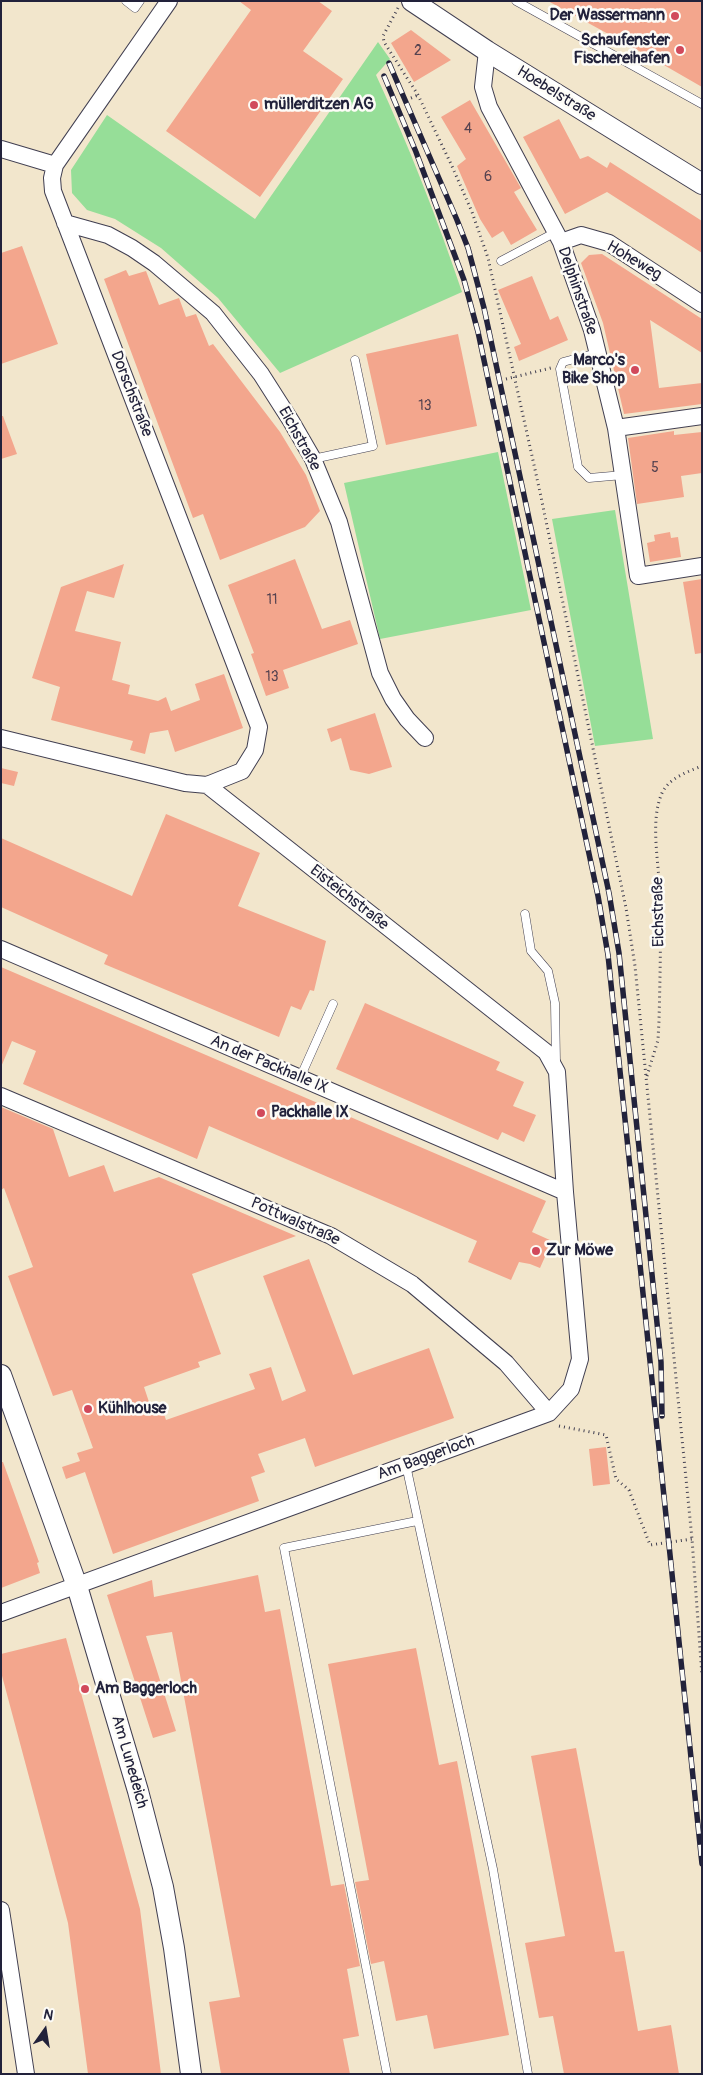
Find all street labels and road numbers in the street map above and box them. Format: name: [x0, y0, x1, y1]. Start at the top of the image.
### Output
street label: Hoebelstraße: [513, 62, 599, 126]
street label: Hoheweg: [603, 237, 665, 285]
street label: Delphinstraße: [553, 245, 601, 337]
street label: Dorschstraße: [106, 348, 156, 440]
street label: Eichstraße: [274, 404, 324, 474]
street label: Eisteichstraße: [306, 861, 392, 935]
street label: Eichstraße: [649, 877, 669, 947]
street label: An der Packhalle IX: [207, 1032, 331, 1098]
street label: Pottwalstraße: [247, 1194, 343, 1250]
street label: Am Baggerloch: [375, 1432, 477, 1484]
street label: Am Lunedeich: [107, 1713, 151, 1811]

